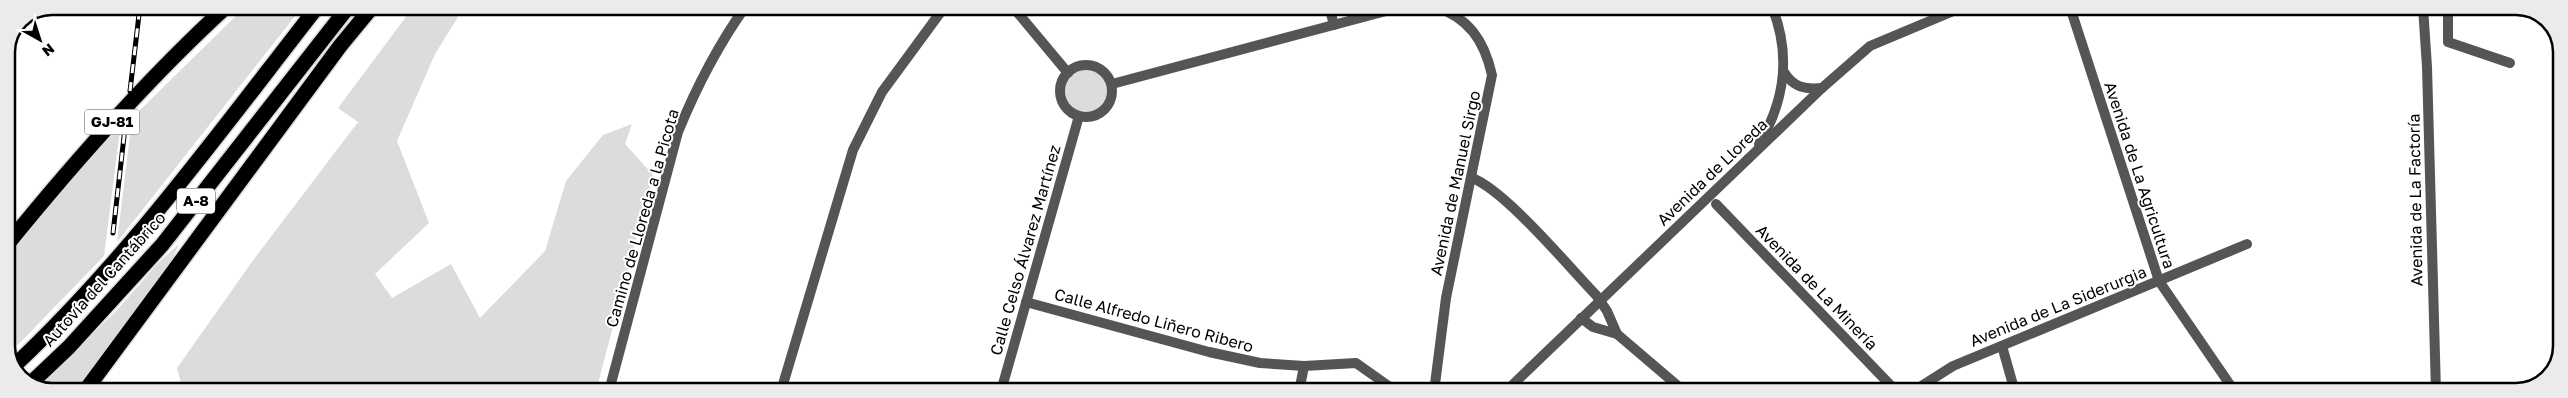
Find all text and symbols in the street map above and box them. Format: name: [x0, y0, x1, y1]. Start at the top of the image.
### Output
north arrow: [15, 15, 65, 65]
text: N: [39, 41, 58, 60]
street label: Avenida de La Agricultura: [2100, 79, 2180, 271]
street label: Avenida de Manuel Sirgo: [1426, 89, 1484, 277]
street label: Camino de Lloreda a la Picota: [601, 106, 683, 330]
road number: GJ-81: [84, 110, 140, 134]
street label: Avenida de Lloreda: [1653, 114, 1771, 230]
street label: Avenida de La Factoría: [2403, 114, 2427, 286]
street label: Calle Celso Álvarez Martínez: [985, 142, 1065, 358]
road number: A-8: [177, 188, 215, 214]
street label: Autovía del Cantábrico: [38, 208, 170, 350]
street label: Avenida de La Minería: [1752, 220, 1882, 354]
street label: Avenida de La Siderurgia: [1967, 261, 2149, 351]
street label: Calle Alfredo Liñero Ribero: [1052, 284, 1256, 356]

